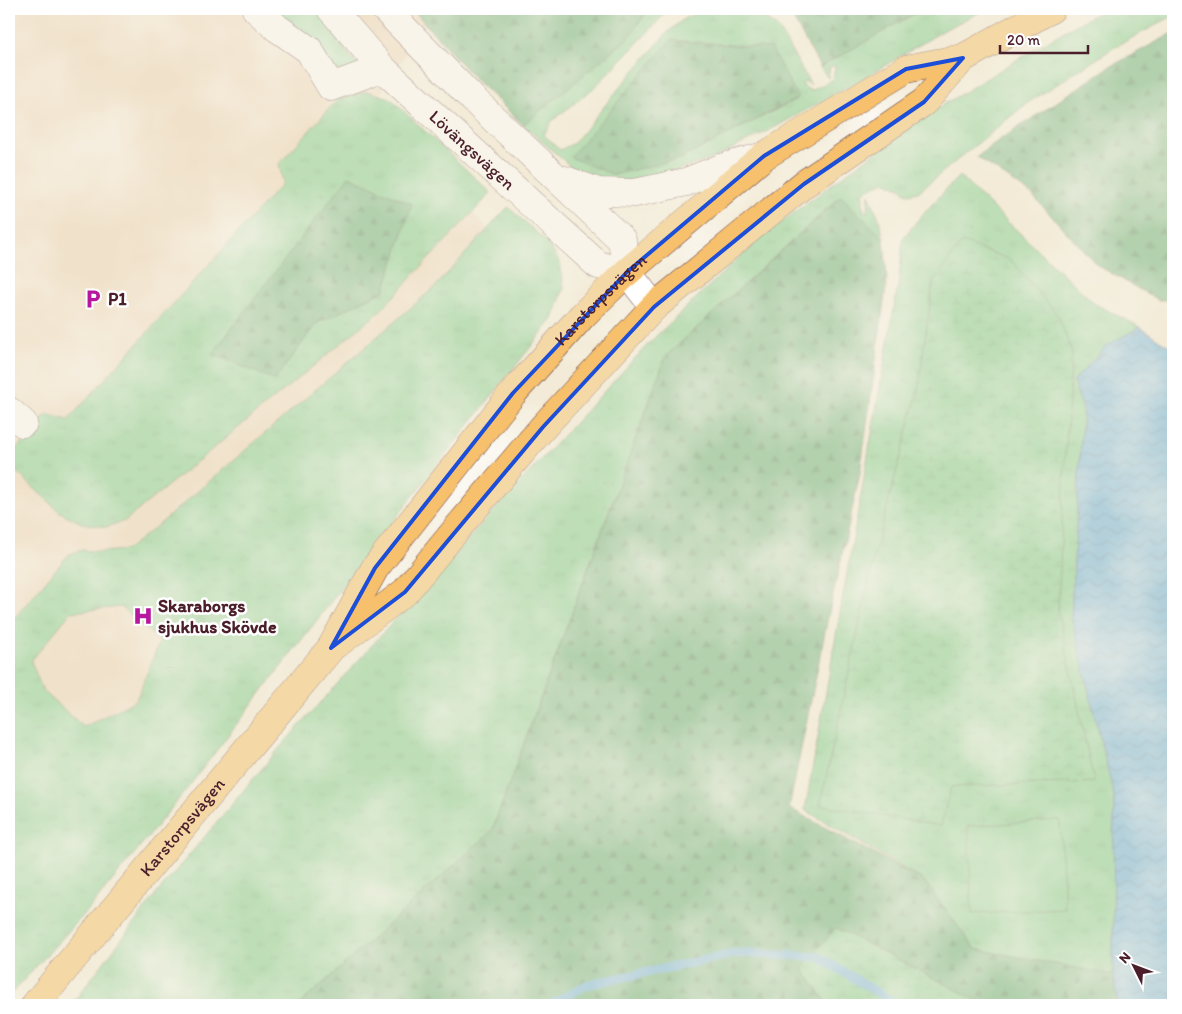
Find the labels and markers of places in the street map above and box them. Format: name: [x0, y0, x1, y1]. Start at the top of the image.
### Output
parking icon: P1: [82, 288, 104, 310]
place label: P1: [108, 288, 127, 310]
place label: Skaraborgs sjukhus Skövde: [158, 595, 277, 638]
hospital icon: Skaraborgs sjukhus Skövde: [132, 605, 154, 627]

